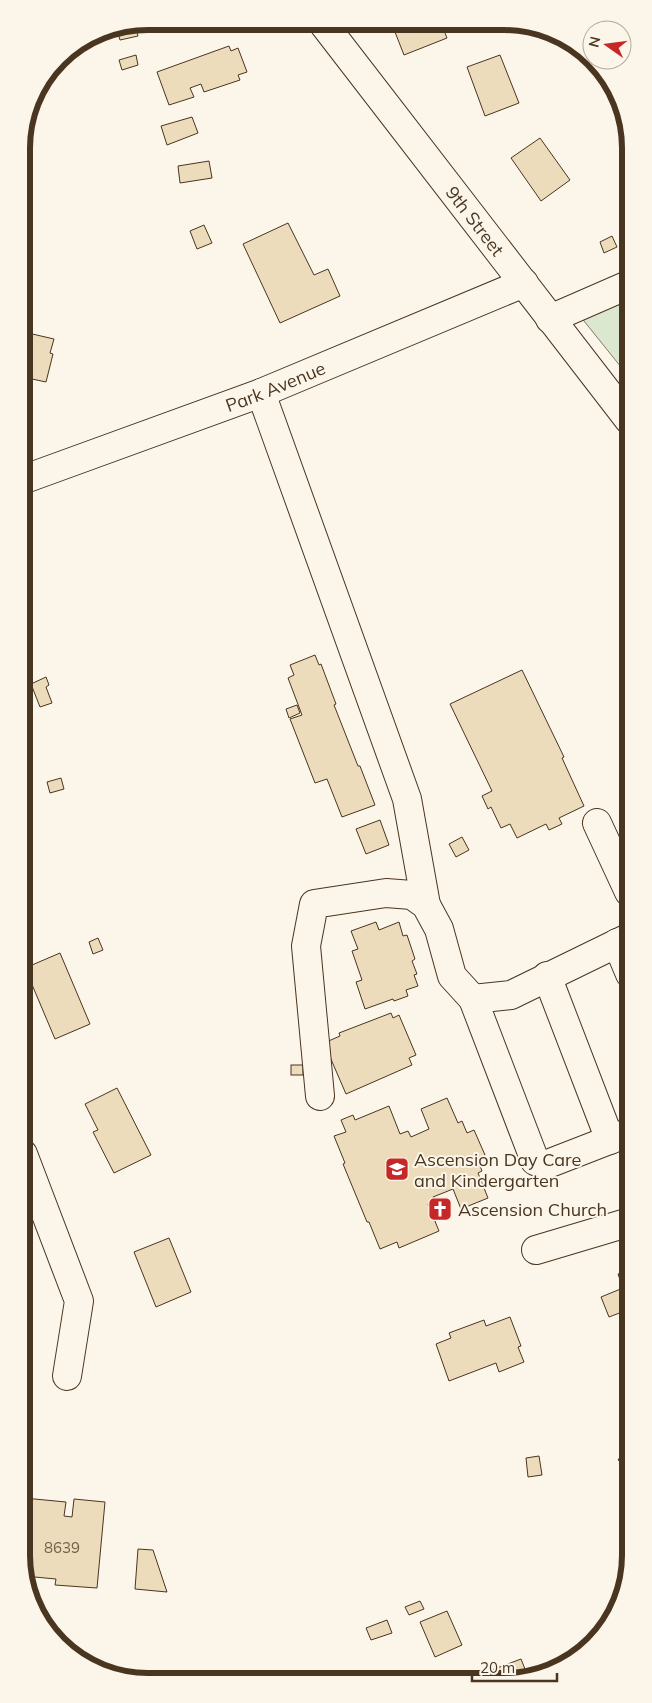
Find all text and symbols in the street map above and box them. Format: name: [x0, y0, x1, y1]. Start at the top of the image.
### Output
north arrow: [582, 20, 632, 70]
text: N: [584, 35, 604, 49]
street label: 9th Street: [441, 181, 510, 260]
street label: Park Avenue: [222, 356, 328, 416]
place label: Ascension Day Care and Kindergarten: [414, 1148, 581, 1192]
school or university icon: Ascension Day Care and Kindergarten: [384, 1156, 410, 1182]
church icon: Ascension Church: [427, 1196, 453, 1222]
place label: Ascension Church: [458, 1198, 607, 1221]
house number: 8639: [44, 1538, 80, 1557]
scale bar: [472, 1650, 557, 1682]
text: 20 m: [480, 1658, 515, 1677]

